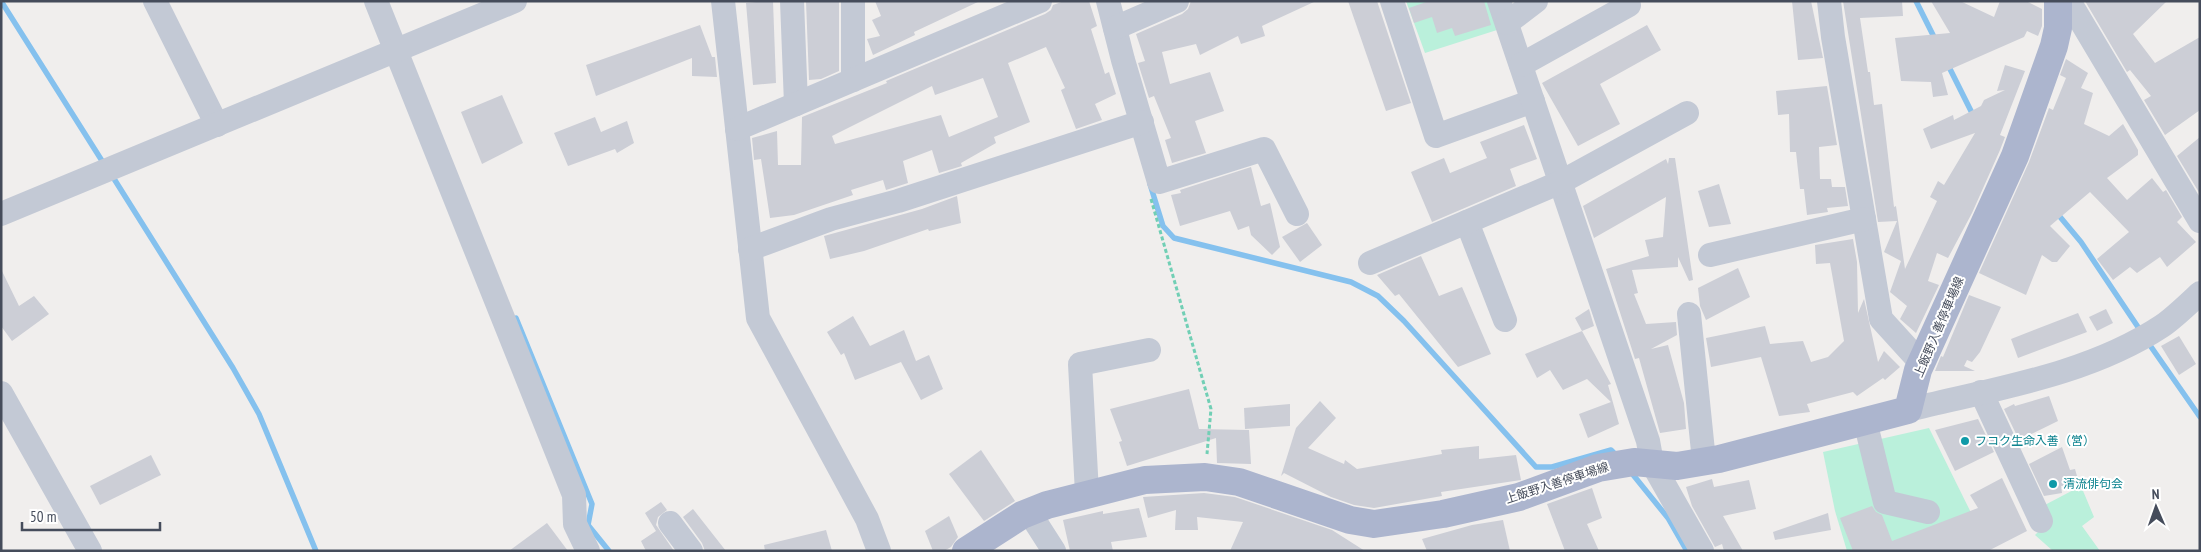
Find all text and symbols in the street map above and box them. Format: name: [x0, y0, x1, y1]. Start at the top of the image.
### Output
street label: 上飯野入善停車場線: [1911, 274, 1967, 379]
place label: フコク生命入善（営）: [1975, 433, 2095, 448]
marker: フコク生命入善（営）: [1959, 435, 1971, 447]
street label: 上飯野入善停車場線: [1503, 459, 1611, 506]
place label: 清流俳句会: [2063, 476, 2123, 491]
marker: 清流俳句会: [2047, 478, 2059, 490]
north arrow: [2131, 482, 2181, 532]
text: N: [2151, 485, 2160, 503]
scale bar: [22, 500, 160, 532]
text: 50 m: [30, 507, 56, 526]

